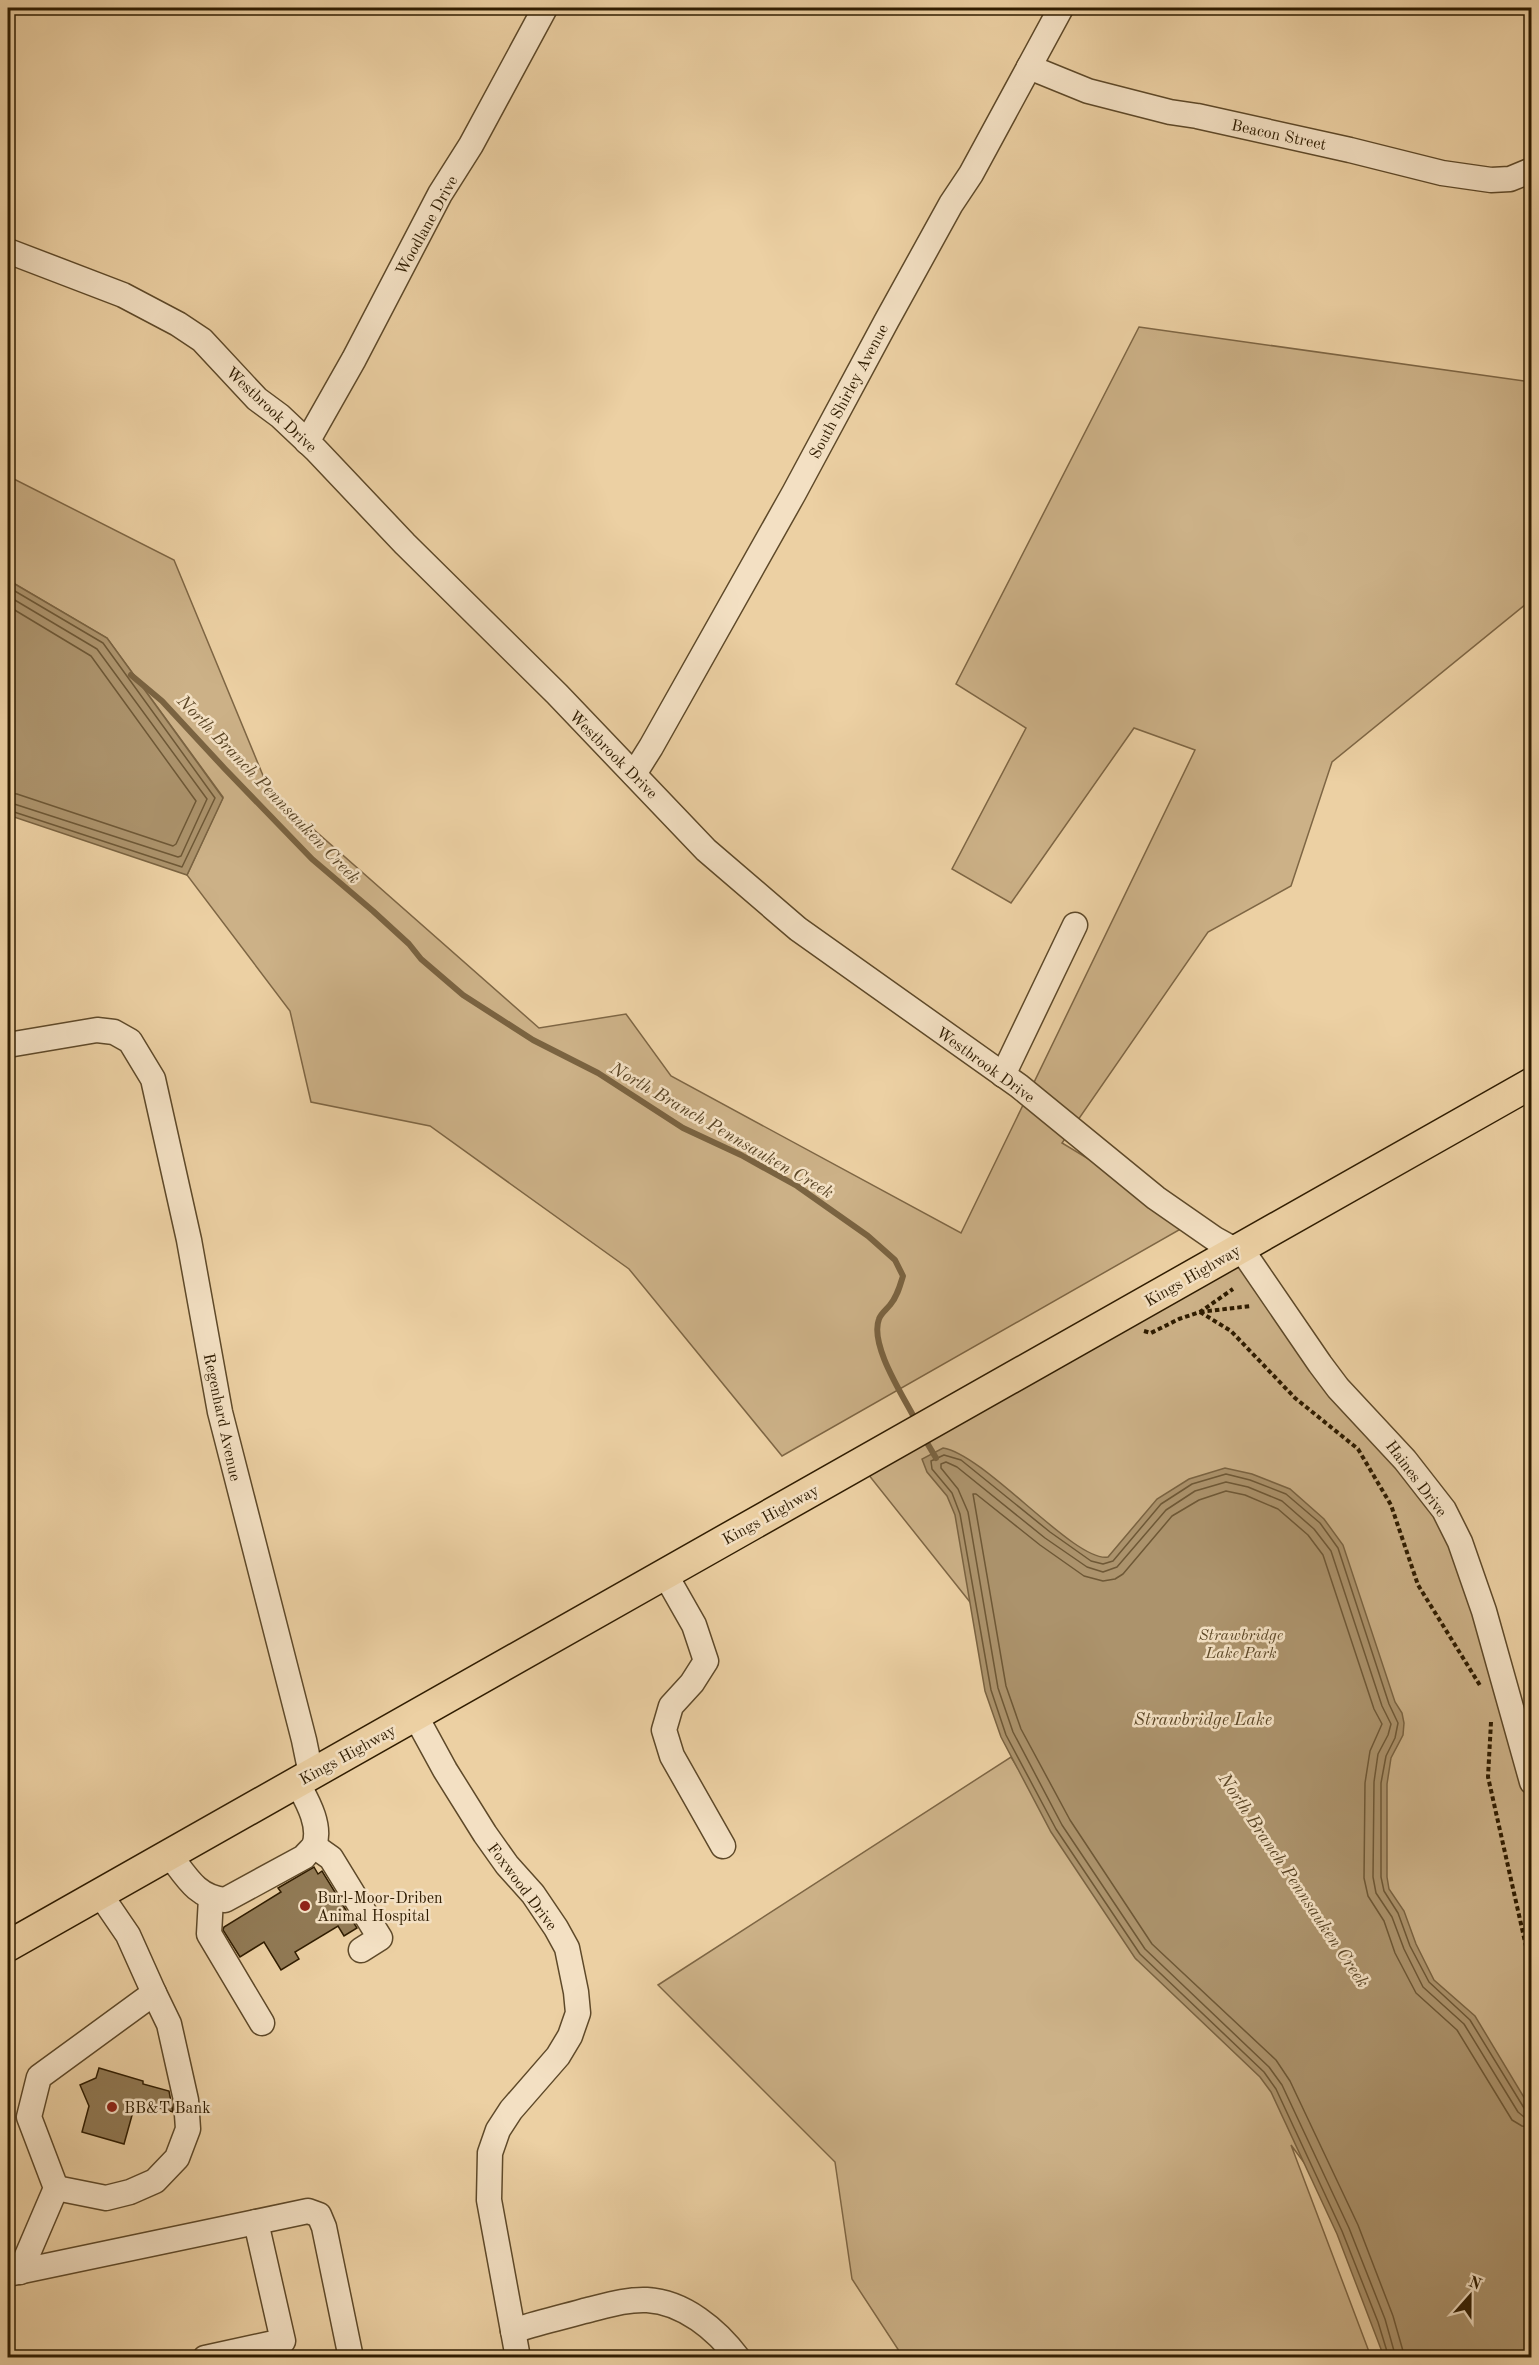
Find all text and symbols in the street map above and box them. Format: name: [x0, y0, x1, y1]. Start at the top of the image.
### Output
street label: Beacon Street: [1230, 118, 1328, 154]
street label: Woodlane Drive: [394, 174, 462, 278]
street label: South Shirley Avenue: [807, 322, 892, 462]
street label: Westbrook Drive: [222, 365, 319, 456]
water label: North Branch Pennsauken Creek: [173, 691, 363, 888]
street label: Westbrook Drive: [565, 708, 660, 803]
street label: Westbrook Drive: [933, 1025, 1037, 1107]
water label: North Branch Pennsauken Creek: [606, 1059, 836, 1202]
street label: Kings Highway: [1142, 1243, 1244, 1311]
street label: Regenhard Avenue: [200, 1352, 242, 1483]
street label: Haines Drive: [1382, 1438, 1449, 1520]
street label: Kings Highway: [720, 1482, 822, 1549]
park label: Strawbridge Lake Park: [1199, 1628, 1284, 1662]
water label: Strawbridge Lake: [1134, 1711, 1272, 1729]
street label: Kings Highway: [297, 1722, 399, 1789]
water label: North Branch Pennsauken Creek: [1214, 1769, 1372, 1991]
street label: Foxwood Drive: [484, 1841, 559, 1934]
place label: Burl-Moor-Driben Animal Hospital: [317, 1891, 443, 1925]
marker: Burl-Moor-Driben Animal Hospital: [298, 1899, 312, 1913]
marker: BB&T Bank: [105, 2100, 119, 2114]
place label: BB&T Bank: [124, 2101, 210, 2117]
north arrow: [1440, 2266, 1500, 2326]
text: N: [1466, 2274, 1484, 2294]

